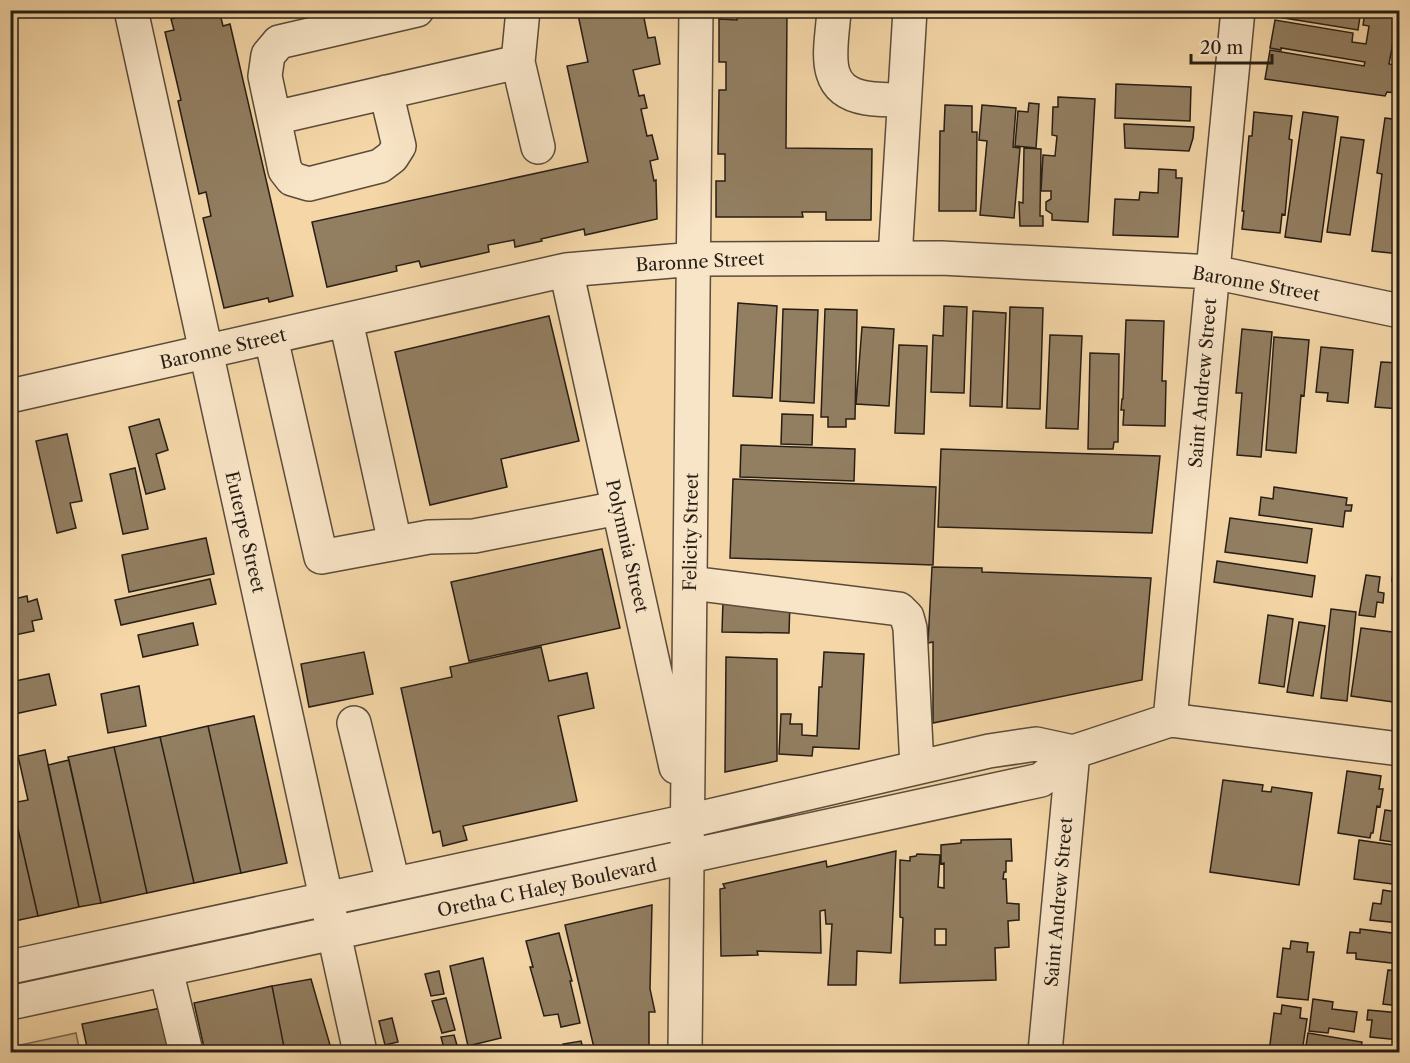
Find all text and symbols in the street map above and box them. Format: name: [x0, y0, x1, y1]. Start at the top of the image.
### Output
scale bar: [1191, 27, 1272, 65]
text: 20 m: [1200, 37, 1244, 59]
street label: Baronne Street: [635, 248, 766, 276]
street label: Baronne Street: [1191, 262, 1322, 306]
street label: Saint Andrew Street: [1185, 297, 1221, 469]
street label: Baronne Street: [158, 324, 289, 374]
street label: Euterpe Street: [220, 469, 270, 596]
street label: Felicity Street: [679, 472, 703, 591]
street label: Polymnia Street: [601, 477, 653, 615]
street label: Saint Andrew Street: [1041, 816, 1077, 988]
street label: Oretha C Haley Boulevard: [435, 854, 659, 922]

